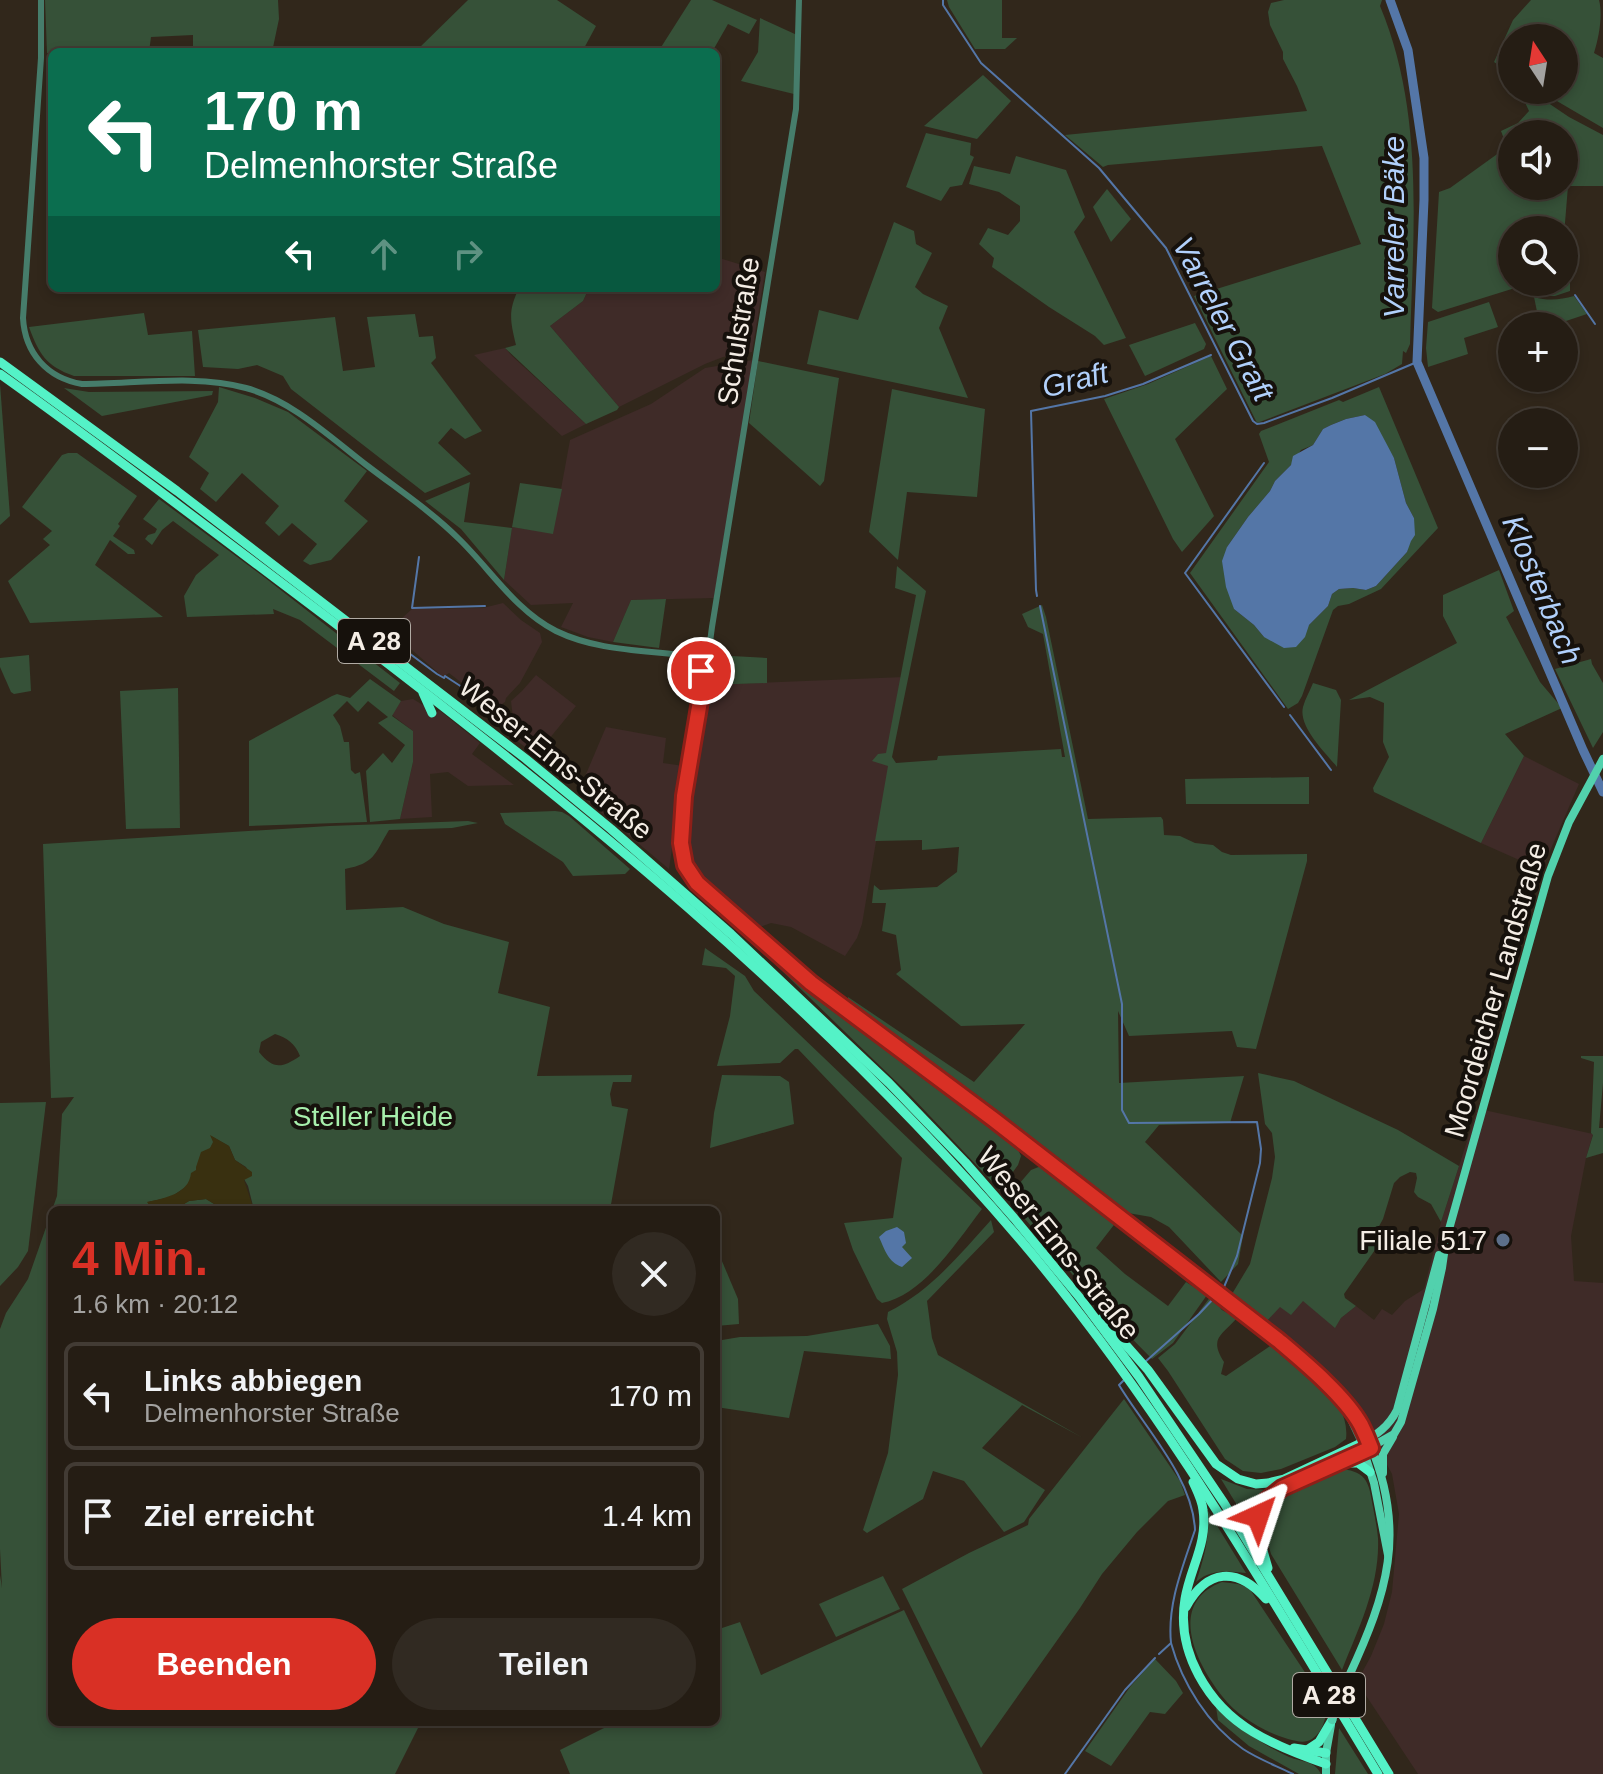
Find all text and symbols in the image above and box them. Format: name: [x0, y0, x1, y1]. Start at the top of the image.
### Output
north arrow: [1498, 24, 1578, 104]
map controls: [1498, 24, 1578, 488]
text: 170 m: [204, 79, 363, 142]
icon: left: [72, 80, 176, 184]
button: sound: [1498, 120, 1578, 200]
water label: Varreler Bäke: [1377, 136, 1410, 318]
text: Delmenhorster Straße: [204, 145, 558, 186]
button: search: [1498, 216, 1578, 296]
water label: Varreler Graft: [1166, 231, 1281, 408]
icon: left: [278, 232, 322, 276]
icon: ahead: [362, 232, 406, 276]
icon: right: [446, 232, 490, 276]
street label: Schulstraße: [711, 255, 765, 407]
button: +: [1498, 312, 1578, 392]
water label: Graft: [1039, 355, 1113, 404]
button: −: [1498, 408, 1578, 488]
water label: Klosterbach: [1496, 510, 1589, 669]
road number: A 28: [338, 619, 410, 663]
pin: [667, 637, 735, 705]
icon: arrive: [679, 649, 723, 693]
street label: Weser-Ems-Straße: [453, 671, 658, 846]
street label: Moordeicher Landstraße: [1439, 839, 1552, 1141]
park label: Steller Heide: [293, 1101, 453, 1132]
street label: Weser-Ems-Straße: [971, 1141, 1146, 1346]
place label: Filiale 517: [1359, 1225, 1487, 1256]
marker: Filiale 517: [1494, 1231, 1512, 1249]
text: 4 Min.: [72, 1232, 208, 1285]
button: close: [612, 1232, 696, 1316]
text: 1.6 km · 20:12: [72, 1289, 238, 1319]
text: Links abbiegen: [144, 1364, 362, 1397]
icon: left: [76, 1374, 120, 1418]
text: 170 m: [609, 1379, 692, 1412]
text: Delmenhorster Straße: [144, 1398, 400, 1428]
position arrow: [1216, 1474, 1300, 1558]
icon: arrive: [76, 1494, 120, 1538]
text: Ziel erreicht: [144, 1499, 314, 1532]
text: 1.4 km: [602, 1499, 692, 1532]
button: Beenden: [72, 1618, 376, 1710]
button: Teilen: [392, 1618, 696, 1710]
road number: A 28: [1293, 1673, 1365, 1717]

